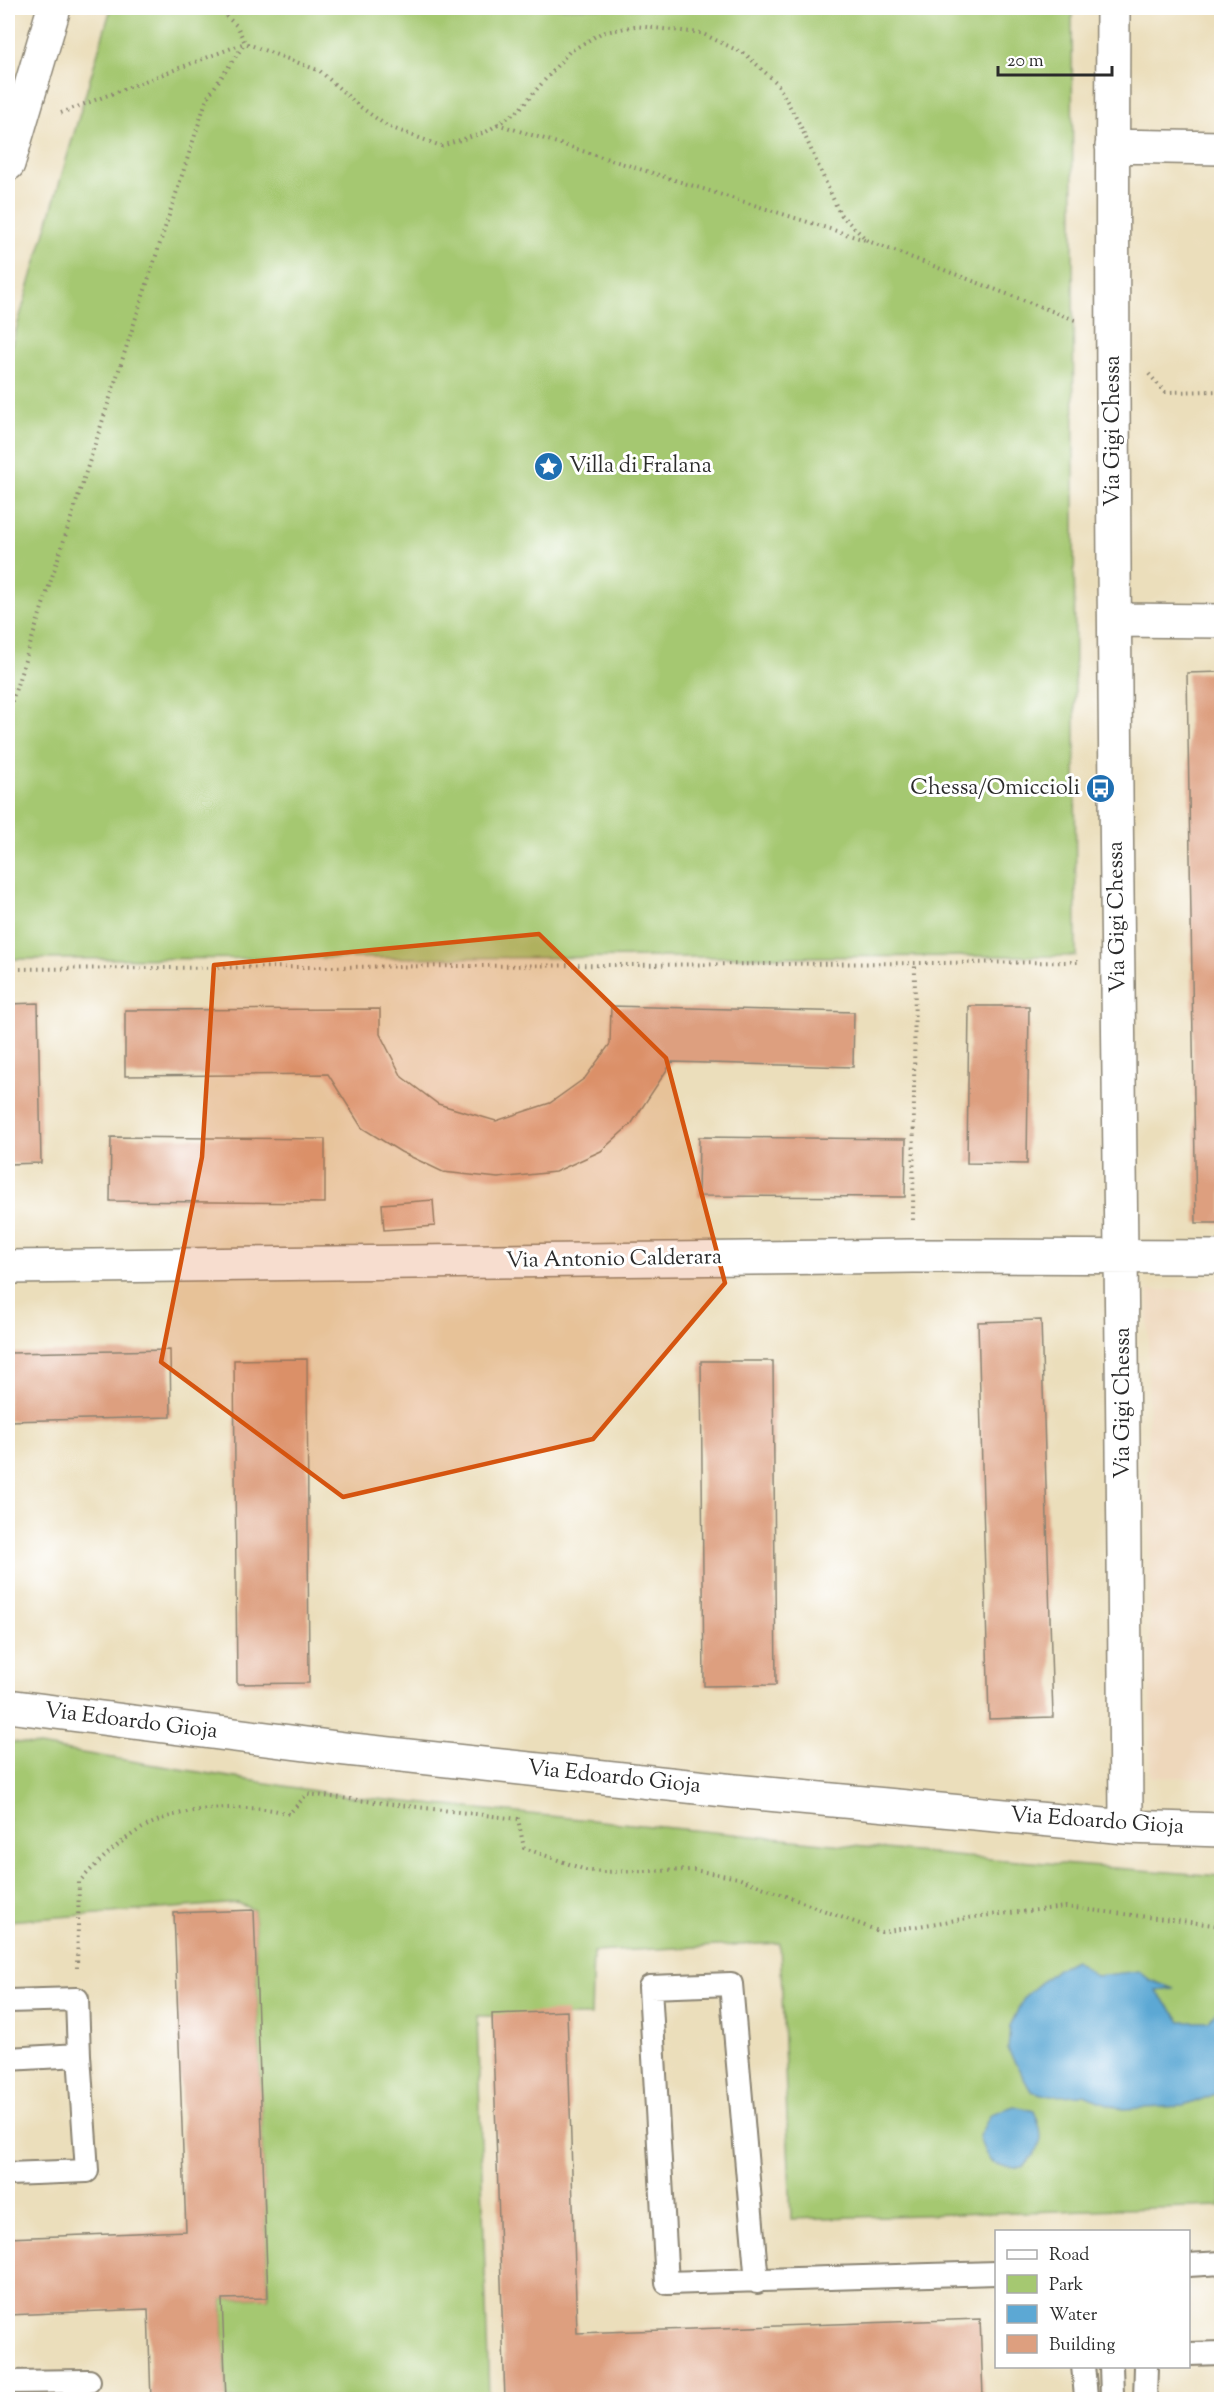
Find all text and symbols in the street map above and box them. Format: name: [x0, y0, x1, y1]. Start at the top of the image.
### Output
scale bar: [998, 39, 1112, 77]
text: 20 m: [1007, 49, 1044, 75]
street label: Via Gigi Chessa: [1098, 355, 1130, 507]
place icon: Villa di Fralana: [532, 451, 564, 483]
place label: Villa di Fralana: [569, 451, 712, 483]
place label: Chessa/Omiccioli: [910, 773, 1080, 805]
bus stop icon: Chessa/Omiccioli: [1085, 773, 1117, 805]
street label: Via Gigi Chessa: [1101, 841, 1135, 993]
street label: Via Antonio Calderara: [506, 1242, 722, 1278]
street label: Via Gigi Chessa: [1108, 1327, 1140, 1479]
street label: Via Edoardo Gioja: [43, 1695, 219, 1749]
street label: Via Edoardo Gioja: [526, 1753, 702, 1803]
street label: Via Edoardo Gioja: [1009, 1800, 1185, 1844]
legend: [995, 2230, 1190, 2368]
text: Road: [1049, 2243, 1089, 2269]
text: Park: [1049, 2273, 1084, 2299]
text: Water: [1049, 2303, 1098, 2329]
text: Building: [1049, 2333, 1115, 2359]

